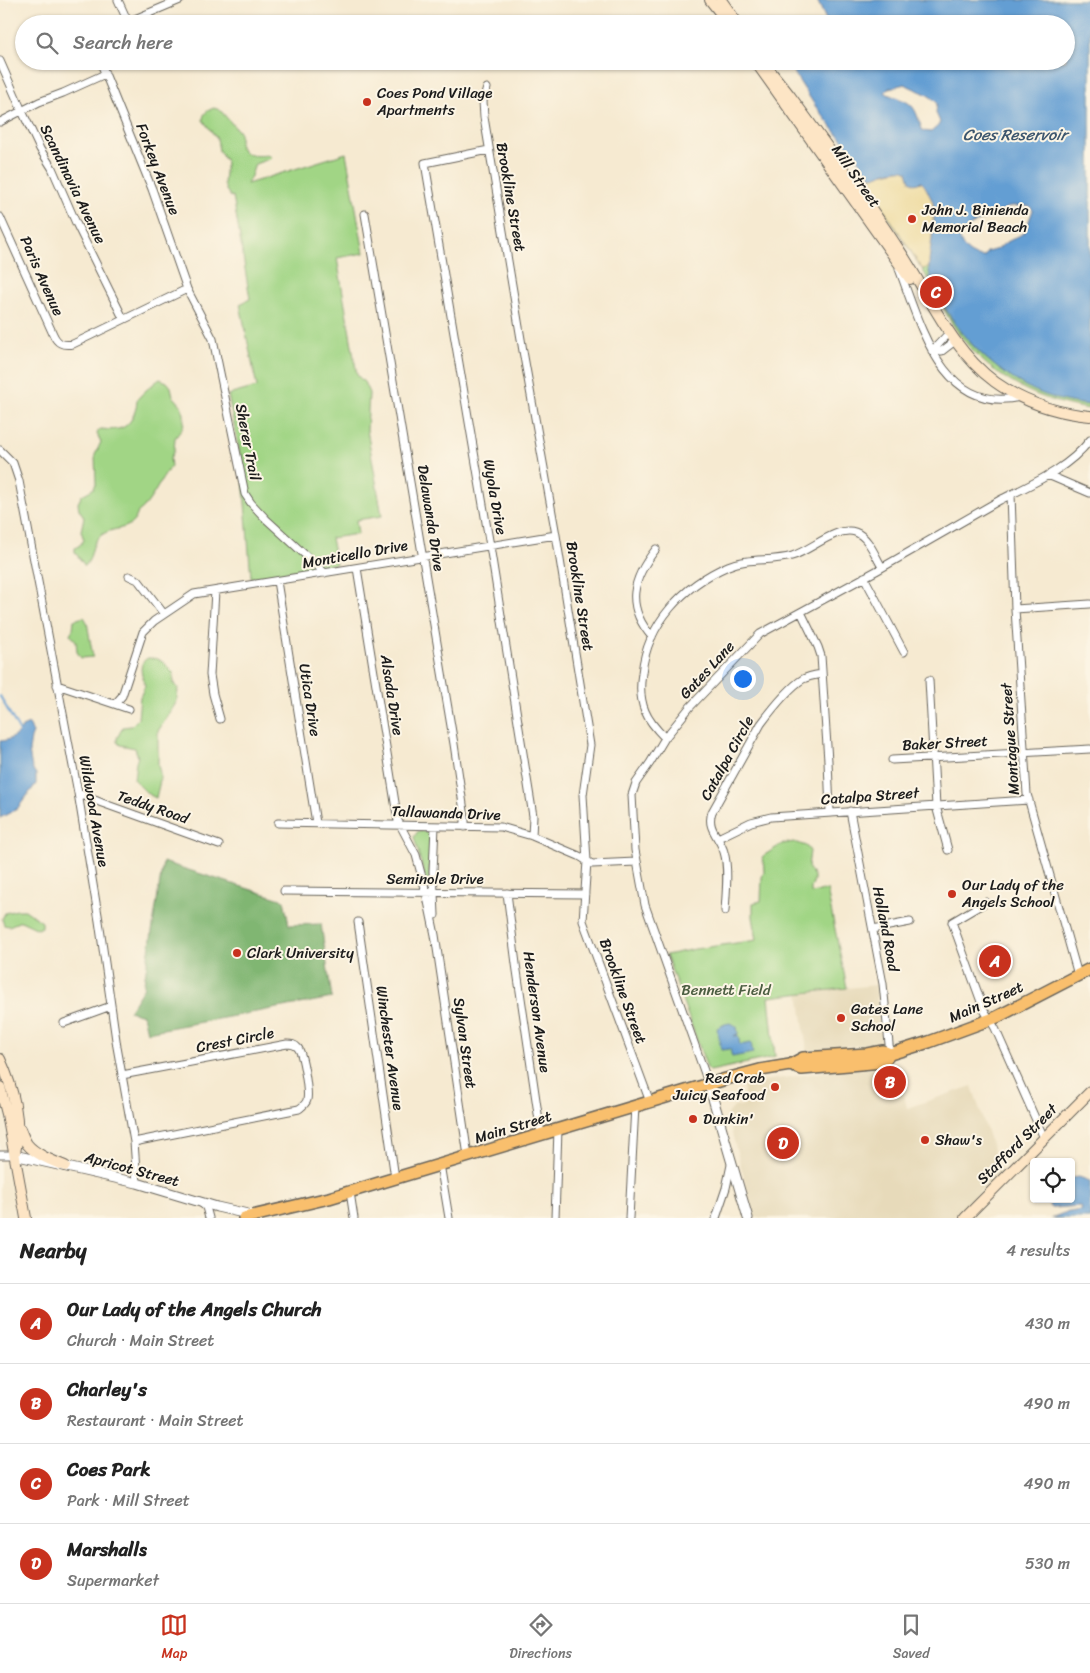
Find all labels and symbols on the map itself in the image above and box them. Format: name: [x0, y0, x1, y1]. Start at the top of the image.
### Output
place label: Coes Pond Village Apartments: [376, 80, 493, 123]
marker: Coes Pond Village Apartments: [361, 96, 373, 108]
street label: Forkey Avenue: [128, 119, 188, 219]
street label: Scandinavia Avenue: [33, 120, 113, 249]
water label: Coes Reservoir: [963, 120, 1070, 149]
street label: Mill Street: [825, 139, 888, 213]
street label: Brookline Street: [489, 140, 533, 254]
place label: John J. Binienda Memorial Beach: [921, 197, 1029, 240]
marker: John J. Binienda Memorial Beach: [906, 213, 918, 225]
street label: Paris Avenue: [13, 232, 71, 321]
pin: C: [920, 273, 952, 311]
street label: Sherer Trail: [228, 401, 268, 483]
street label: Wyola Drive: [476, 457, 515, 537]
street label: Delawanda Drive: [410, 463, 452, 573]
street label: Monticello Drive: [300, 532, 410, 576]
street label: Brookline Street: [559, 539, 602, 653]
street label: Gates Lane: [673, 635, 741, 705]
street label: Alsada Drive: [373, 652, 411, 738]
street label: Utica Drive: [291, 662, 329, 739]
your location: [730, 666, 756, 692]
street label: Montague Street: [993, 681, 1027, 796]
street label: Catalpa Circle: [693, 710, 761, 805]
street label: Baker Street: [901, 728, 989, 758]
street label: Wildwood Avenue: [71, 753, 117, 869]
street label: Catalpa Street: [820, 780, 921, 812]
street label: Teddy Road: [114, 783, 193, 832]
street label: Tallawanda Drive: [391, 798, 501, 828]
street label: Seminole Drive: [386, 866, 484, 892]
place label: Our Lady of the Angels School: [961, 872, 1064, 915]
street label: Holland Road: [865, 884, 907, 975]
marker: Our Lady of the Angels School: [946, 888, 958, 900]
street label: Brookline Street: [592, 935, 654, 1048]
place label: Clark University: [247, 940, 354, 966]
pin: A: [979, 942, 1011, 980]
marker: Clark University: [231, 947, 243, 959]
street label: Henderson Avenue: [516, 950, 558, 1074]
street label: Main Street: [944, 974, 1028, 1030]
park label: Bennett Field: [681, 977, 772, 1003]
street label: Winchester Avenue: [368, 984, 412, 1112]
street label: Sylvan Street: [446, 996, 484, 1091]
place label: Gates Lane School: [851, 996, 924, 1039]
marker: Gates Lane School: [835, 1012, 847, 1024]
street label: Crest Circle: [194, 1020, 276, 1060]
pin: B: [874, 1063, 906, 1101]
place label: Red Crab Juicy Seafood: [672, 1065, 766, 1108]
marker: Red Crab Juicy Seafood: [769, 1081, 781, 1093]
street label: Stafford Street: [970, 1097, 1064, 1191]
street label: Main Street: [471, 1103, 555, 1151]
place label: Dunkin': [703, 1106, 754, 1132]
marker: Dunkin': [687, 1113, 699, 1125]
pin: D: [767, 1124, 799, 1162]
place label: Shaw's: [935, 1127, 983, 1153]
marker: Shaw's: [919, 1134, 931, 1146]
street label: Apricot Street: [81, 1144, 183, 1194]

